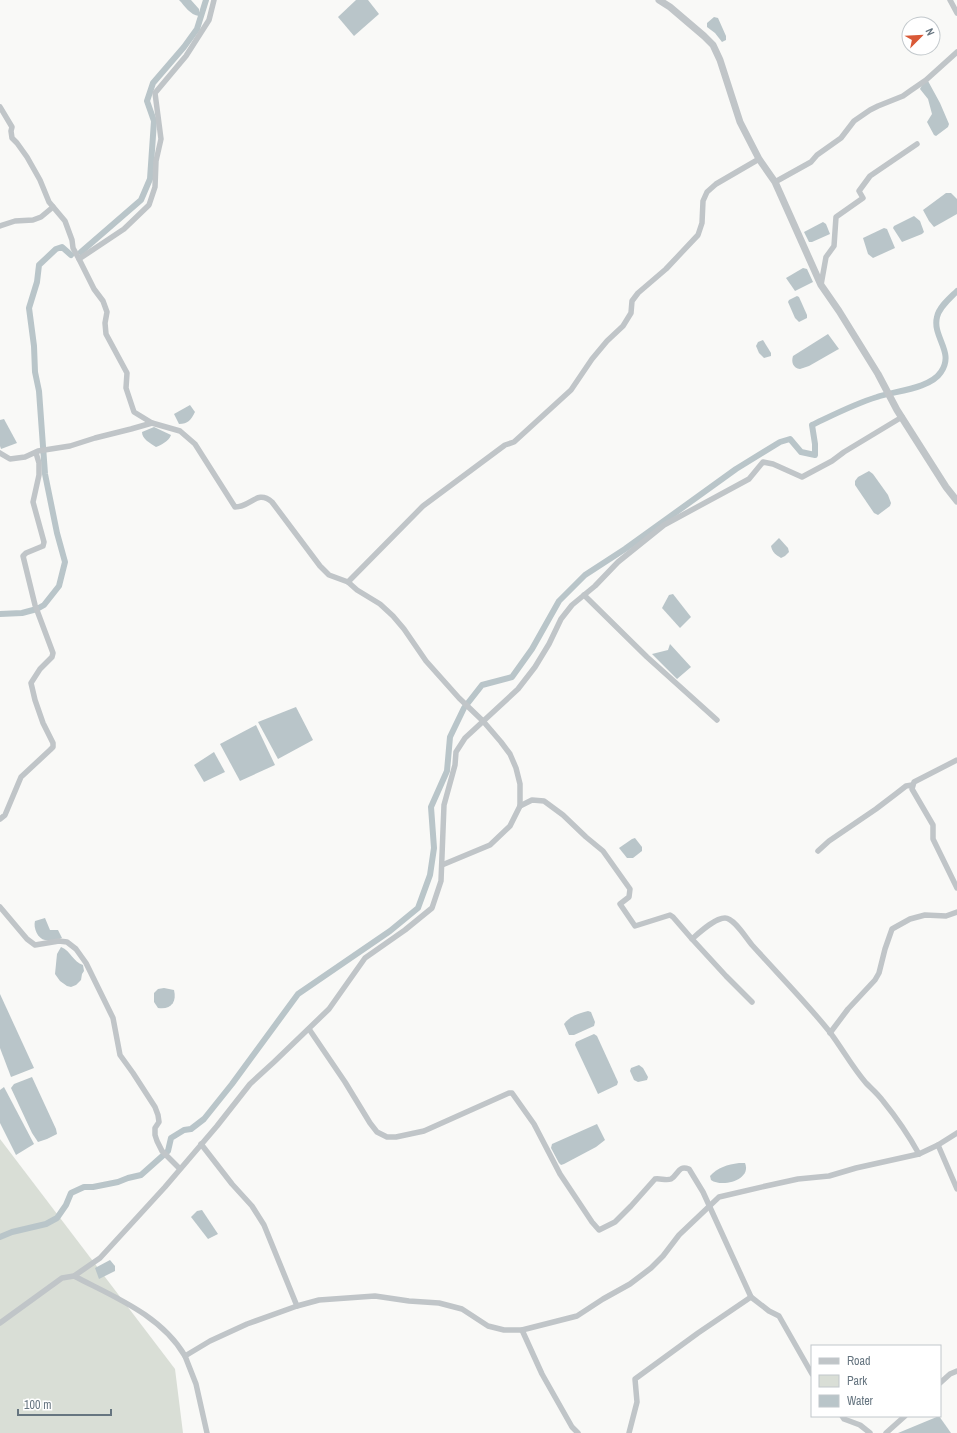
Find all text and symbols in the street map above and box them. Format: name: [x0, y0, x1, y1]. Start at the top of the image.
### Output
north arrow: [901, 16, 941, 56]
text: N: [922, 26, 938, 38]
legend: [811, 1345, 941, 1417]
text: Road: [847, 1353, 871, 1369]
text: Park: [847, 1373, 867, 1389]
scale bar: [18, 1391, 111, 1417]
text: Water: [847, 1393, 874, 1409]
text: 100 m: [24, 1397, 51, 1413]

